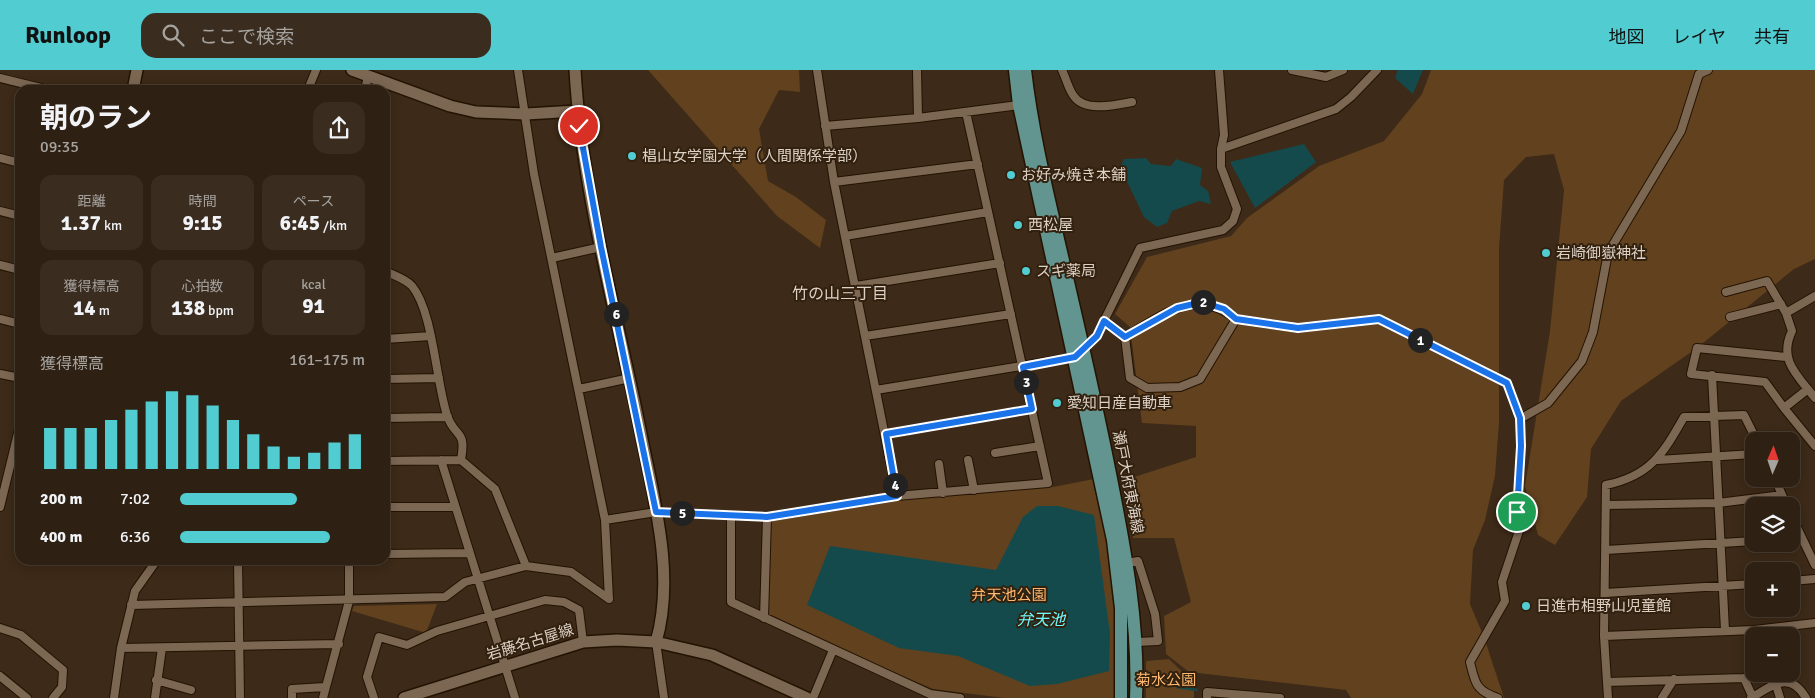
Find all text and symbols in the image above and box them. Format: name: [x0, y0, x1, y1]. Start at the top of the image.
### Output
search box: [141, 13, 491, 58]
text: Runloop: [25, 20, 111, 50]
icon: search: [159, 21, 187, 49]
text: ここで検索: [199, 25, 294, 49]
text: 地図: [1609, 26, 1645, 48]
text: レイヤ: [1673, 26, 1726, 48]
text: 共有: [1754, 26, 1790, 48]
text: 朝のラン: [40, 101, 152, 135]
button: share: [313, 102, 365, 154]
pin: [558, 105, 600, 147]
icon: check: [565, 112, 593, 140]
text: 09:35: [40, 137, 79, 157]
place label: 椙山女学園大学（人間関係学部）: [642, 147, 867, 165]
marker: 椙山女学園大学（人間関係学部）: [626, 150, 638, 162]
place label: お好み焼き本舗: [1021, 166, 1126, 184]
marker: お好み焼き本舗: [1005, 169, 1017, 181]
text: 距離: [78, 193, 106, 210]
text: 時間: [189, 193, 217, 210]
text: ペース: [293, 193, 334, 210]
text: 1.37: [61, 210, 101, 236]
text: 9:15: [182, 210, 223, 236]
text: 6:45: [280, 210, 320, 236]
place label: 西松屋: [1028, 216, 1073, 234]
text: km: [101, 217, 122, 234]
text: /km: [320, 217, 347, 234]
marker: 西松屋: [1012, 219, 1024, 231]
place label: 岩崎御嶽神社: [1556, 244, 1646, 262]
marker: 岩崎御嶽神社: [1540, 247, 1552, 259]
place label: スギ薬局: [1036, 262, 1096, 280]
marker: スギ薬局: [1020, 265, 1032, 277]
text: kcal: [301, 276, 326, 293]
text: 獲得標高: [64, 278, 120, 295]
text: 心拍数: [182, 278, 224, 295]
district label: 竹の山三丁目: [792, 284, 888, 304]
pin: 2: [1190, 290, 1216, 314]
text: 91: [302, 293, 325, 319]
text: 2: [1200, 294, 1207, 311]
text: 14: [73, 295, 96, 321]
text: 138: [171, 295, 205, 321]
text: m: [96, 302, 110, 319]
text: bpm: [205, 302, 234, 319]
pin: 6: [604, 302, 628, 326]
text: 6: [613, 306, 620, 323]
pin: 1: [1408, 328, 1432, 352]
text: 1: [1417, 332, 1424, 349]
text: 161–175 m: [289, 350, 365, 370]
text: 獲得標高: [40, 354, 104, 374]
pin: 3: [1014, 370, 1038, 394]
text: 3: [1023, 374, 1030, 391]
place label: 愛知日産自動車: [1067, 394, 1172, 412]
marker: 愛知日産自動車: [1051, 397, 1063, 409]
street label: 瀬戸大府東海線: [1109, 429, 1147, 535]
north arrow: [1745, 432, 1800, 488]
map controls: [1745, 432, 1800, 682]
pin: 4: [882, 472, 908, 498]
text: 4: [892, 477, 899, 494]
text: 200 m: [40, 489, 82, 509]
text: 7:02: [120, 489, 150, 509]
pin: [1496, 491, 1538, 533]
button: layers: [1745, 497, 1800, 552]
icon: arrive: [1503, 498, 1531, 526]
pin: 5: [670, 500, 694, 526]
text: 5: [679, 505, 686, 522]
text: 400 m: [40, 527, 82, 547]
text: 6:36: [120, 527, 150, 547]
button: +: [1745, 562, 1800, 617]
park label: 弁天池公園: [971, 586, 1047, 604]
place label: 日進市相野山児童館: [1536, 597, 1671, 615]
marker: 日進市相野山児童館: [1520, 600, 1532, 612]
water label: 弁天池: [1017, 610, 1067, 630]
street label: 岩藤名古屋線: [484, 620, 576, 664]
button: −: [1745, 627, 1800, 682]
park label: 菊水公園: [1136, 671, 1196, 689]

